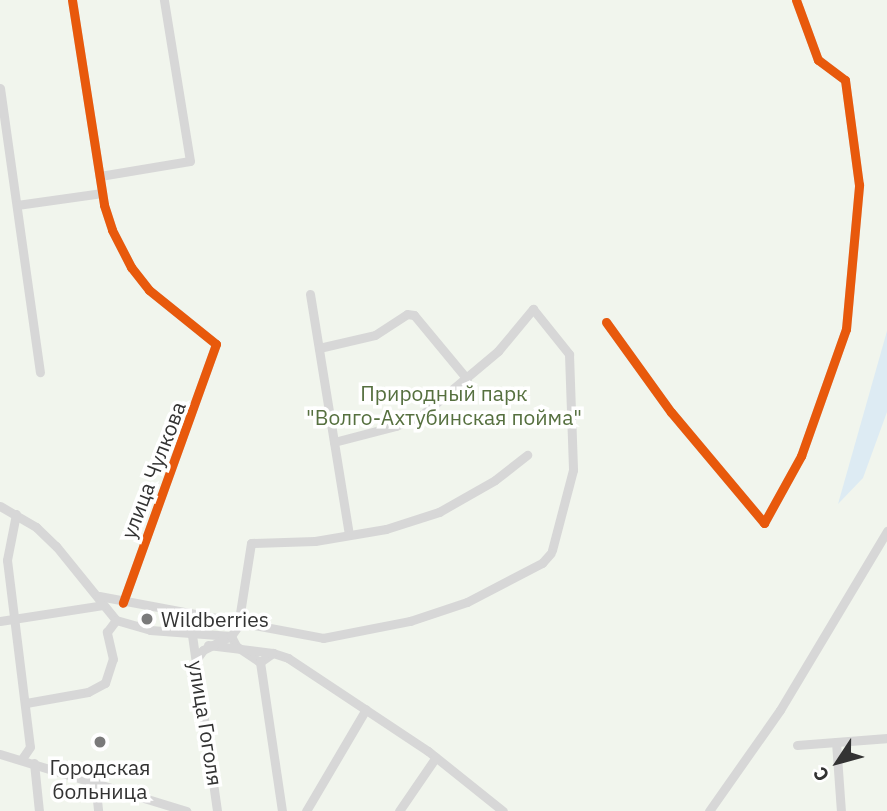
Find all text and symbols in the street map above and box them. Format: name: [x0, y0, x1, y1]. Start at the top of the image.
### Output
park label: Природный парк "Волго-Ахтубинская пойма": [306, 380, 582, 430]
street label: улица Чулкова: [115, 398, 191, 542]
place label: Wildberries: [161, 606, 269, 632]
marker: Wildberries: [139, 611, 155, 627]
street label: улица Гоголя: [184, 658, 228, 788]
north arrow: [803, 727, 873, 797]
marker: Городская больница: [90, 732, 110, 752]
place label: Городская больница: [50, 754, 150, 804]
text: С: [808, 762, 834, 786]

